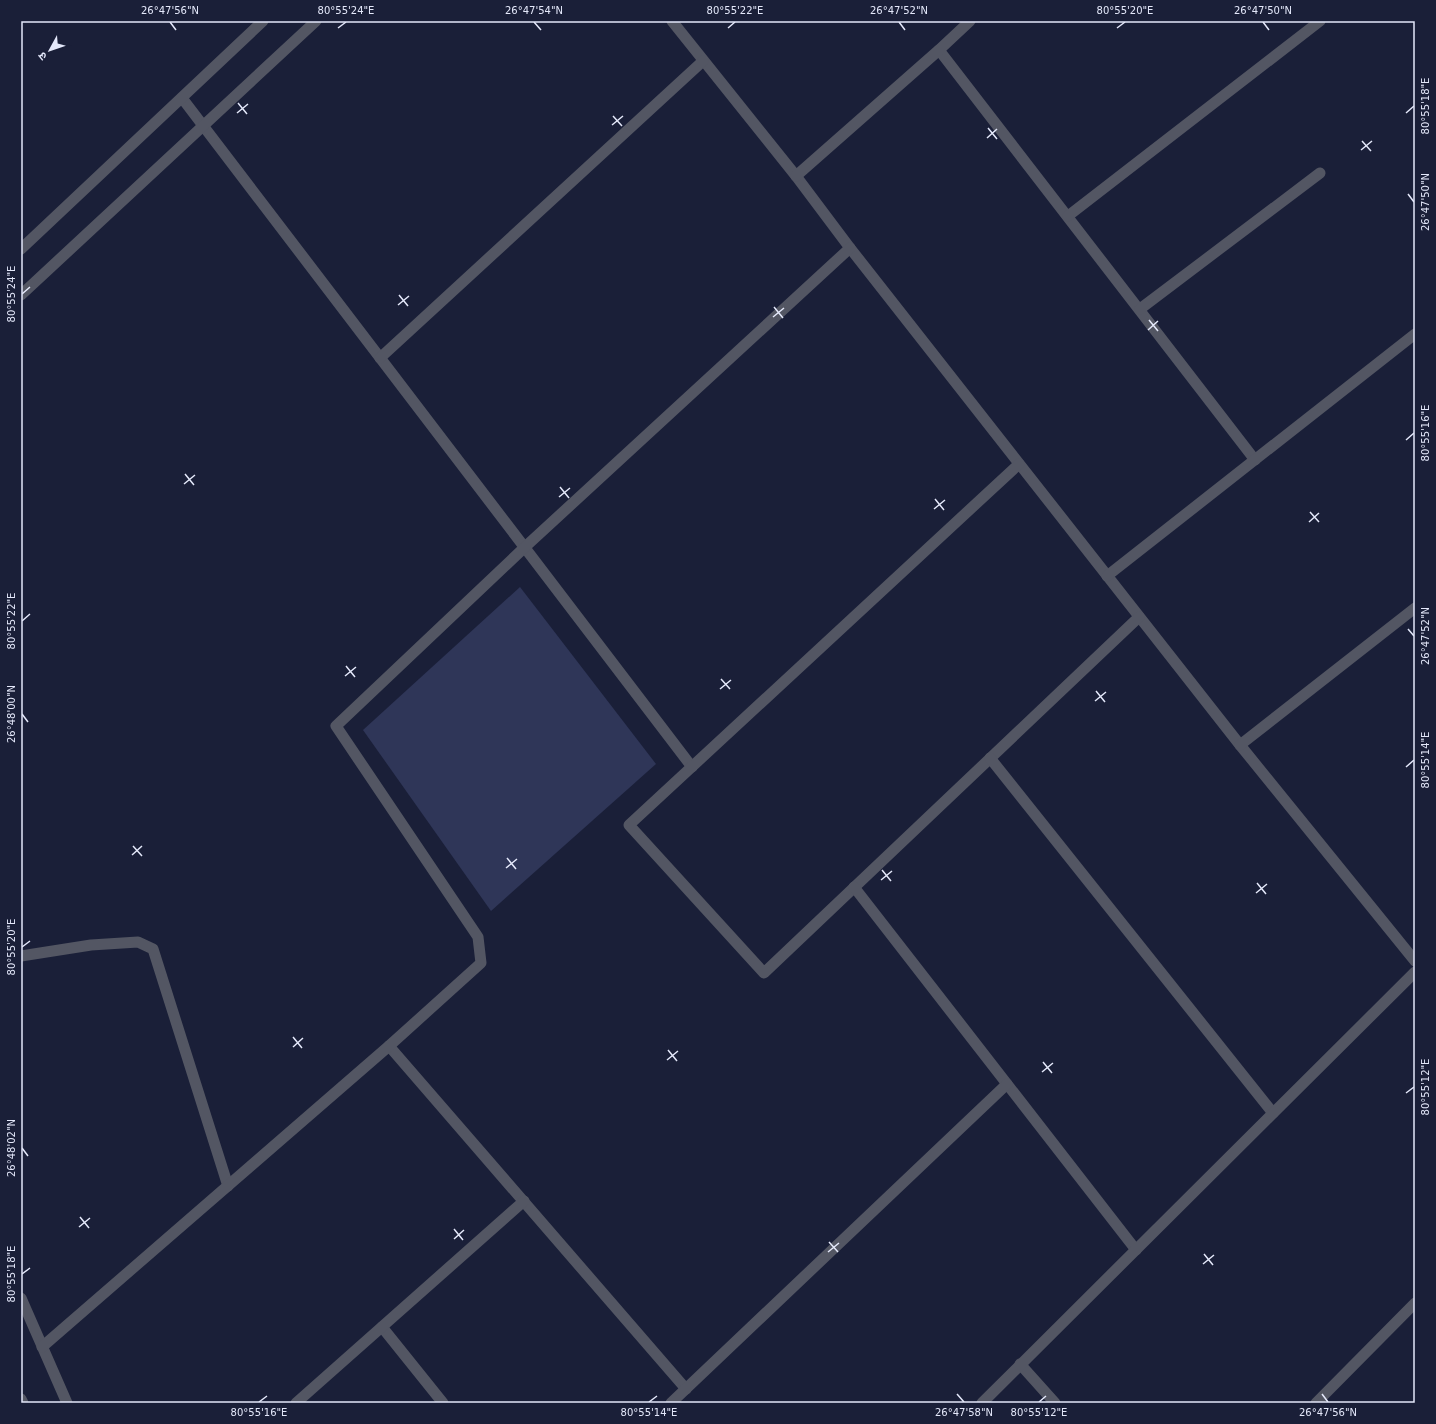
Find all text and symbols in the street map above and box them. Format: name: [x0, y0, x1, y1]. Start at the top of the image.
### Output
text: 26°47'56"N: [141, 5, 199, 16]
text: 80°55'24"E: [318, 5, 374, 16]
text: 26°47'54"N: [505, 5, 563, 16]
text: 80°55'22"E: [707, 5, 763, 16]
text: 26°47'52"N: [870, 5, 928, 16]
text: 80°55'20"E: [1097, 5, 1153, 16]
text: 26°47'50"N: [1234, 5, 1292, 16]
north arrow: [30, 30, 70, 70]
text: उ: [35, 49, 50, 63]
text: 80°55'18"E: [1420, 78, 1431, 134]
text: 26°47'50"N: [1420, 173, 1431, 231]
text: 80°55'24"E: [6, 266, 17, 322]
text: 80°55'16"E: [1420, 405, 1431, 461]
text: 80°55'22"E: [6, 593, 17, 649]
text: 26°47'52"N: [1420, 607, 1431, 665]
text: 26°48'00"N: [6, 685, 17, 743]
text: 80°55'14"E: [1420, 732, 1431, 788]
text: 80°55'20"E: [6, 919, 17, 975]
text: 80°55'12"E: [1420, 1059, 1431, 1115]
text: 26°48'02"N: [6, 1119, 17, 1177]
text: 80°55'18"E: [6, 1246, 17, 1302]
text: 80°55'16"E: [231, 1407, 287, 1418]
text: 80°55'14"E: [621, 1407, 677, 1418]
text: 26°47'58"N: [935, 1407, 993, 1418]
text: 80°55'12"E: [1011, 1407, 1067, 1418]
text: 26°47'56"N: [1299, 1407, 1357, 1418]

